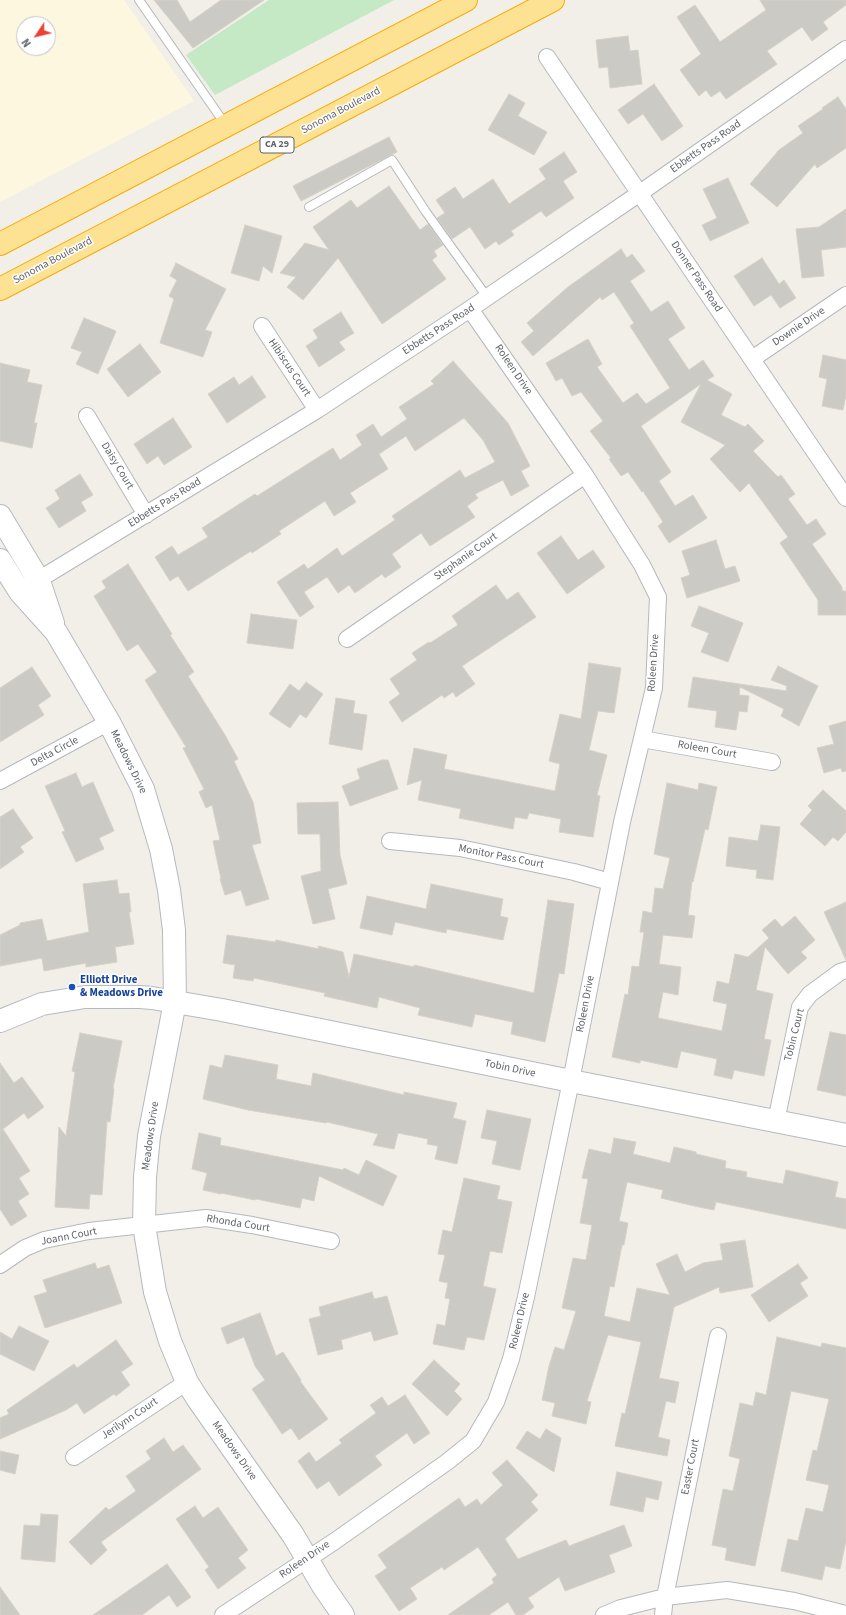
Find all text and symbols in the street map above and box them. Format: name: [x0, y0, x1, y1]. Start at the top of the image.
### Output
north arrow: [16, 16, 56, 56]
text: N: [18, 35, 35, 50]
street label: Sonoma Boulevard: [299, 85, 383, 137]
street label: Ebbetts Pass Road: [668, 118, 744, 176]
road number: CA 29: [260, 137, 294, 153]
street label: Sonoma Boulevard: [11, 235, 95, 287]
street label: Donner Pass Road: [667, 239, 725, 315]
street label: Ebbetts Pass Road: [400, 302, 478, 358]
street label: Downie Drive: [770, 305, 828, 349]
street label: Hibiscus Court: [265, 337, 313, 399]
street label: Roleen Drive: [491, 342, 535, 398]
street label: Daisy Court: [98, 440, 136, 492]
street label: Ebbetts Pass Road: [126, 475, 204, 531]
street label: Stephanie Court: [432, 530, 500, 584]
street label: Roleen Drive: [645, 634, 663, 692]
street label: Meadows Drive: [107, 728, 149, 796]
street label: Delta Circle: [29, 734, 81, 770]
street label: Roleen Court: [676, 738, 738, 762]
street label: Monitor Pass Court: [457, 842, 545, 872]
place label: Elliott Drive & Meadows Drive: [80, 974, 163, 1000]
street label: Roleen Drive: [574, 974, 598, 1034]
marker: Elliott Drive & Meadows Drive: [67, 982, 77, 992]
street label: Tobin Court: [782, 1007, 808, 1063]
street label: Tobin Drive: [483, 1057, 537, 1081]
street label: Meadows Drive: [140, 1101, 162, 1171]
street label: Rhonda Court: [205, 1212, 271, 1236]
street label: Joann Court: [40, 1225, 98, 1249]
street label: Roleen Drive: [507, 1291, 533, 1351]
street label: Jerilynn Court: [99, 1395, 161, 1443]
street label: Meadows Drive: [209, 1419, 259, 1483]
street label: Easter Court: [679, 1438, 703, 1496]
street label: Roleen Drive: [277, 1538, 333, 1582]

